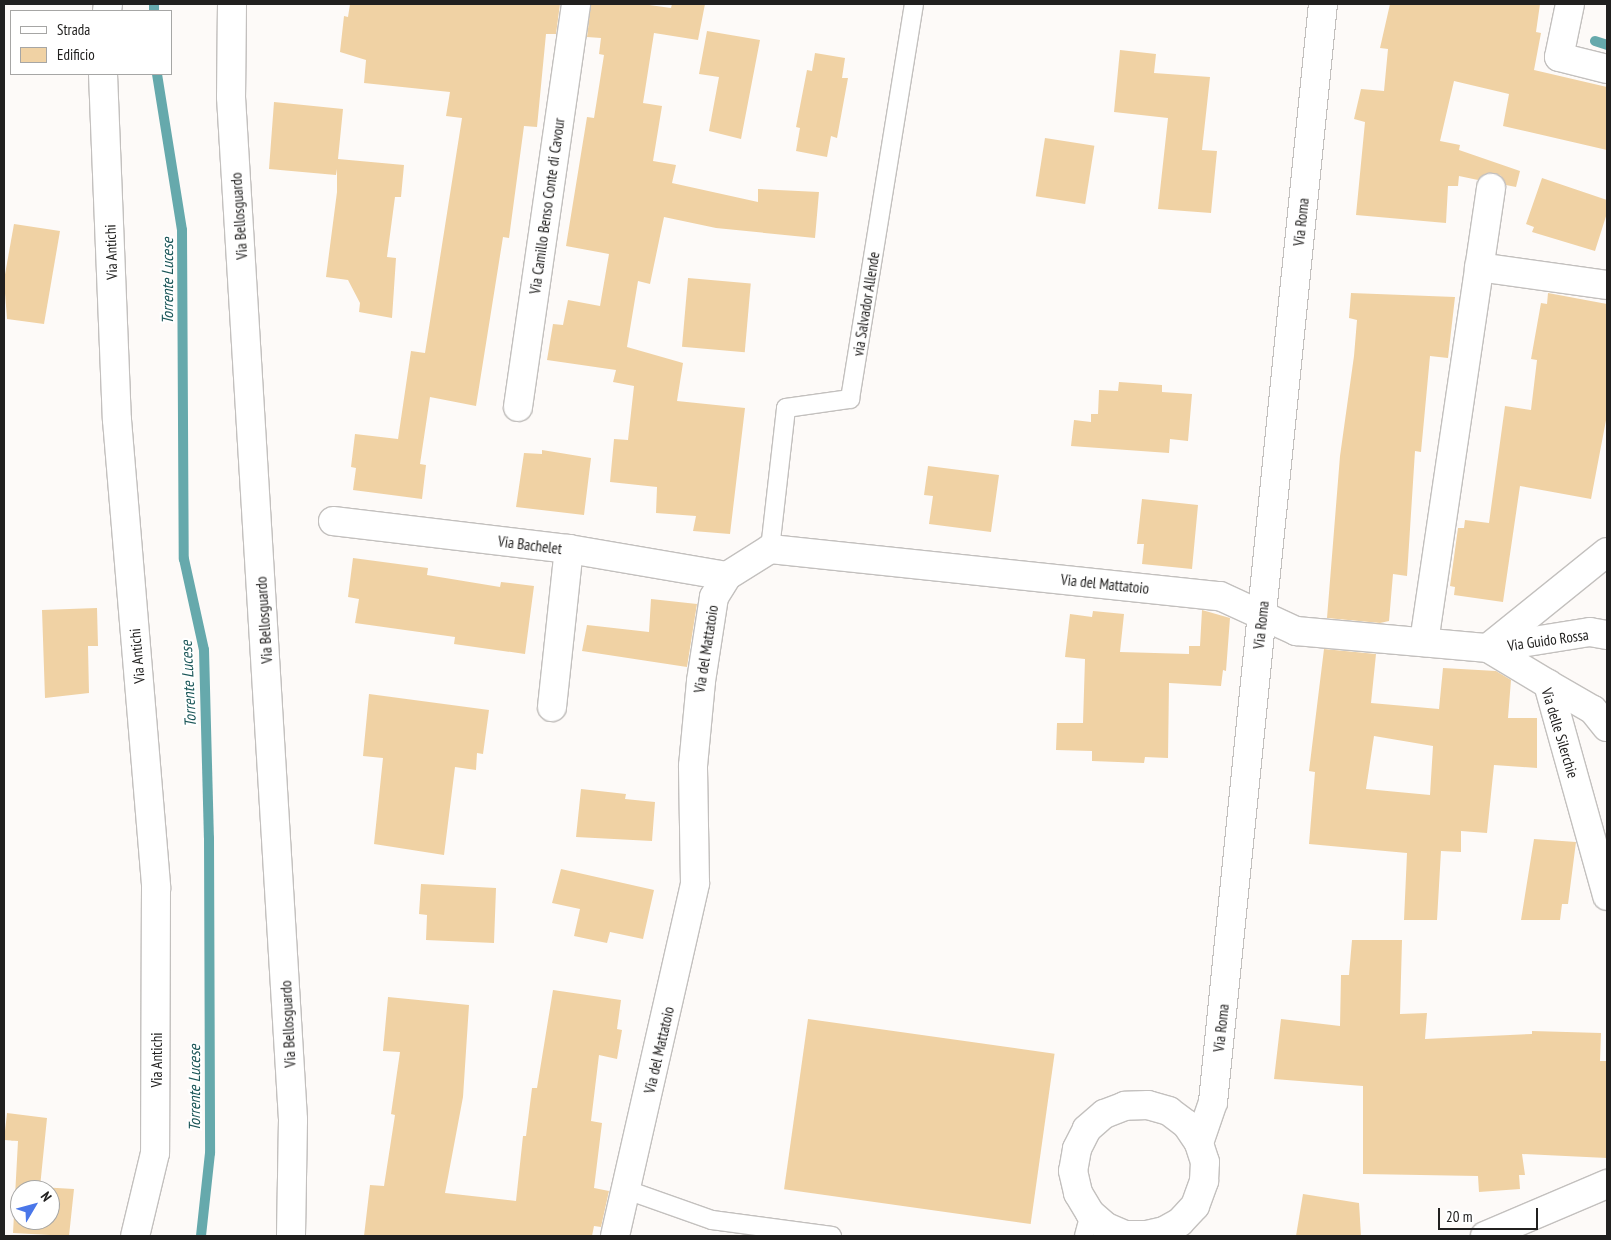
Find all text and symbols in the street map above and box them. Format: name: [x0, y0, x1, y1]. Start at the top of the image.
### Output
legend: [10, 10, 172, 75]
text: Strada: [57, 20, 90, 39]
text: Edificio: [57, 45, 95, 64]
street label: Via Camillo Benso Conte di Cavour: [526, 117, 568, 295]
street label: Via Bellosguardo: [227, 172, 251, 260]
street label: Via Roma: [1290, 197, 1312, 247]
street label: Via Antichi: [101, 224, 121, 280]
water label: Torrente Lucese: [157, 238, 177, 324]
street label: via Salvador Allende: [849, 250, 883, 358]
street label: Via Bachelet: [497, 532, 563, 558]
street label: Via del Mattatoio: [1060, 570, 1150, 598]
street label: Via Bellosguardo: [252, 576, 276, 664]
street label: Via Roma: [1250, 600, 1272, 650]
street label: Via del Mattatoio: [690, 604, 722, 694]
street label: Via Guido Rossa: [1506, 625, 1590, 655]
street label: Via Antichi: [126, 628, 148, 684]
water label: Torrente Lucese: [176, 640, 200, 728]
street label: Via delle Silerchie: [1538, 686, 1582, 780]
street label: Via Bellosguardo: [277, 980, 299, 1068]
street label: Via Roma: [1210, 1003, 1232, 1053]
street label: Via del Mattatoio: [640, 1005, 678, 1095]
street label: Via Antichi: [148, 1032, 166, 1088]
water label: Torrente Lucese: [184, 1045, 204, 1131]
north arrow: [10, 1180, 60, 1230]
text: N: [37, 1188, 56, 1205]
scale bar: [1441, 1198, 1541, 1230]
text: 20 m: [1446, 1207, 1472, 1226]

